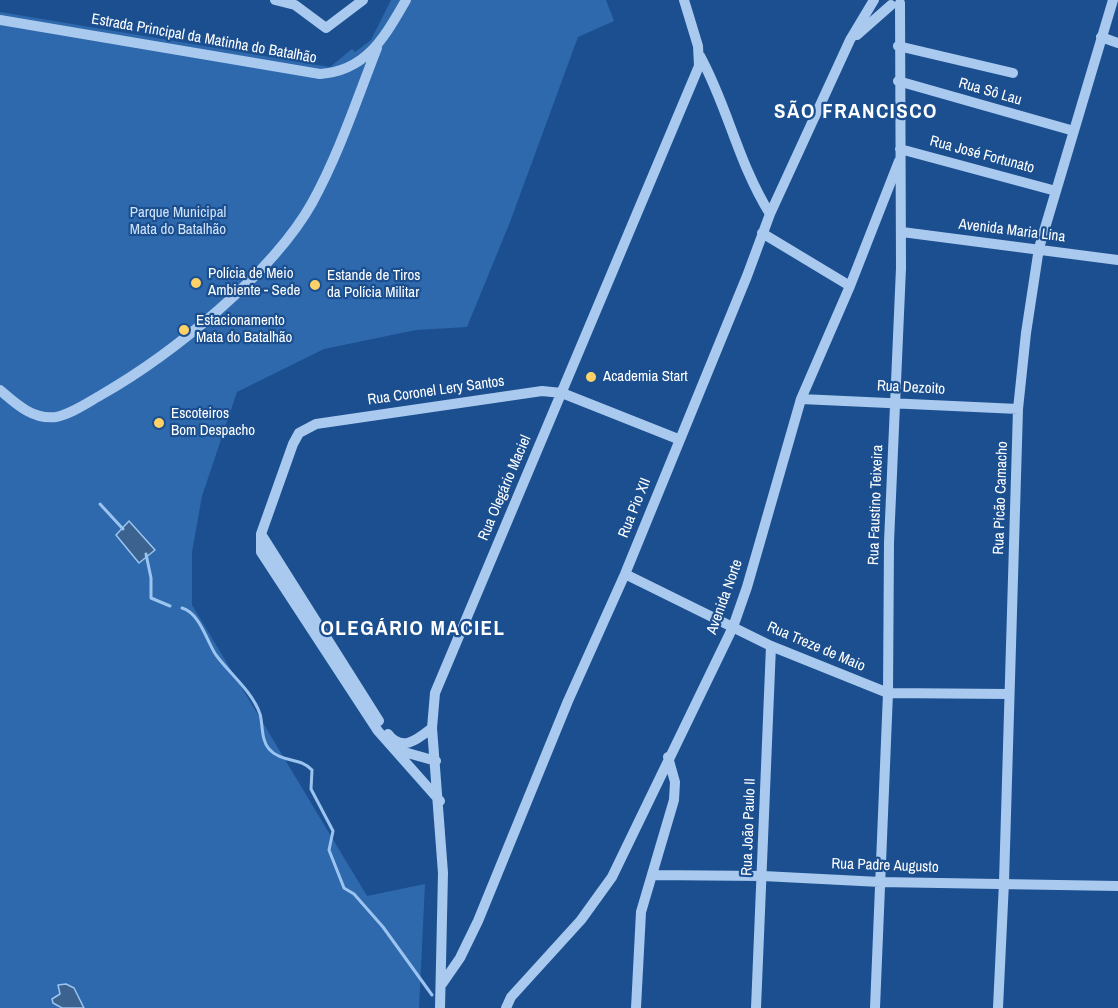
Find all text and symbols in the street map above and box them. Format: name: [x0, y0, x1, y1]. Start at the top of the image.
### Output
street label: Estrada Principal da Matinha do Batalhão: [90, 10, 318, 68]
street label: Rua Sô Lau: [956, 74, 1024, 110]
district label: SÃO FRANCISCO: [774, 99, 938, 125]
street label: Rua José Fortunato: [928, 132, 1036, 178]
park label: Parque Municipal Mata do Batalhão: [130, 204, 226, 239]
street label: Avenida Maria Lina: [958, 216, 1066, 246]
place label: Polícia de Meio Ambiente - Sede: [208, 265, 300, 300]
place label: Estande de Tiros da Polícia Militar: [327, 267, 420, 302]
marker: Polícia de Meio Ambiente - Sede: [189, 276, 203, 290]
marker: Estande de Tiros da Polícia Militar: [308, 278, 322, 292]
place label: Estacionamento Mata do Batalhão: [196, 312, 292, 347]
marker: Estacionamento Mata do Batalhão: [177, 323, 191, 337]
place label: Academia Start: [603, 368, 688, 386]
marker: Academia Start: [584, 370, 598, 384]
street label: Rua Coronel Lery Santos: [366, 372, 506, 410]
street label: Rua Dezoito: [876, 377, 946, 399]
place label: Escoteiros Bom Despacho: [171, 405, 255, 440]
marker: Escoteiros Bom Despacho: [152, 416, 166, 430]
street label: Rua Olegário Maciel: [475, 433, 535, 543]
street label: Rua Picão Camacho: [990, 441, 1012, 555]
street label: Rua Faustino Teixeira: [865, 445, 887, 565]
street label: Rua Pio XII: [615, 475, 655, 541]
street label: Avenida Norte: [703, 557, 747, 637]
district label: OLEGÁRIO MACIEL: [320, 616, 506, 642]
street label: Rua Treze de Maio: [764, 618, 868, 676]
street label: Rua João Paulo II: [738, 778, 760, 876]
street label: Rua Padre Augusto: [831, 855, 939, 877]

